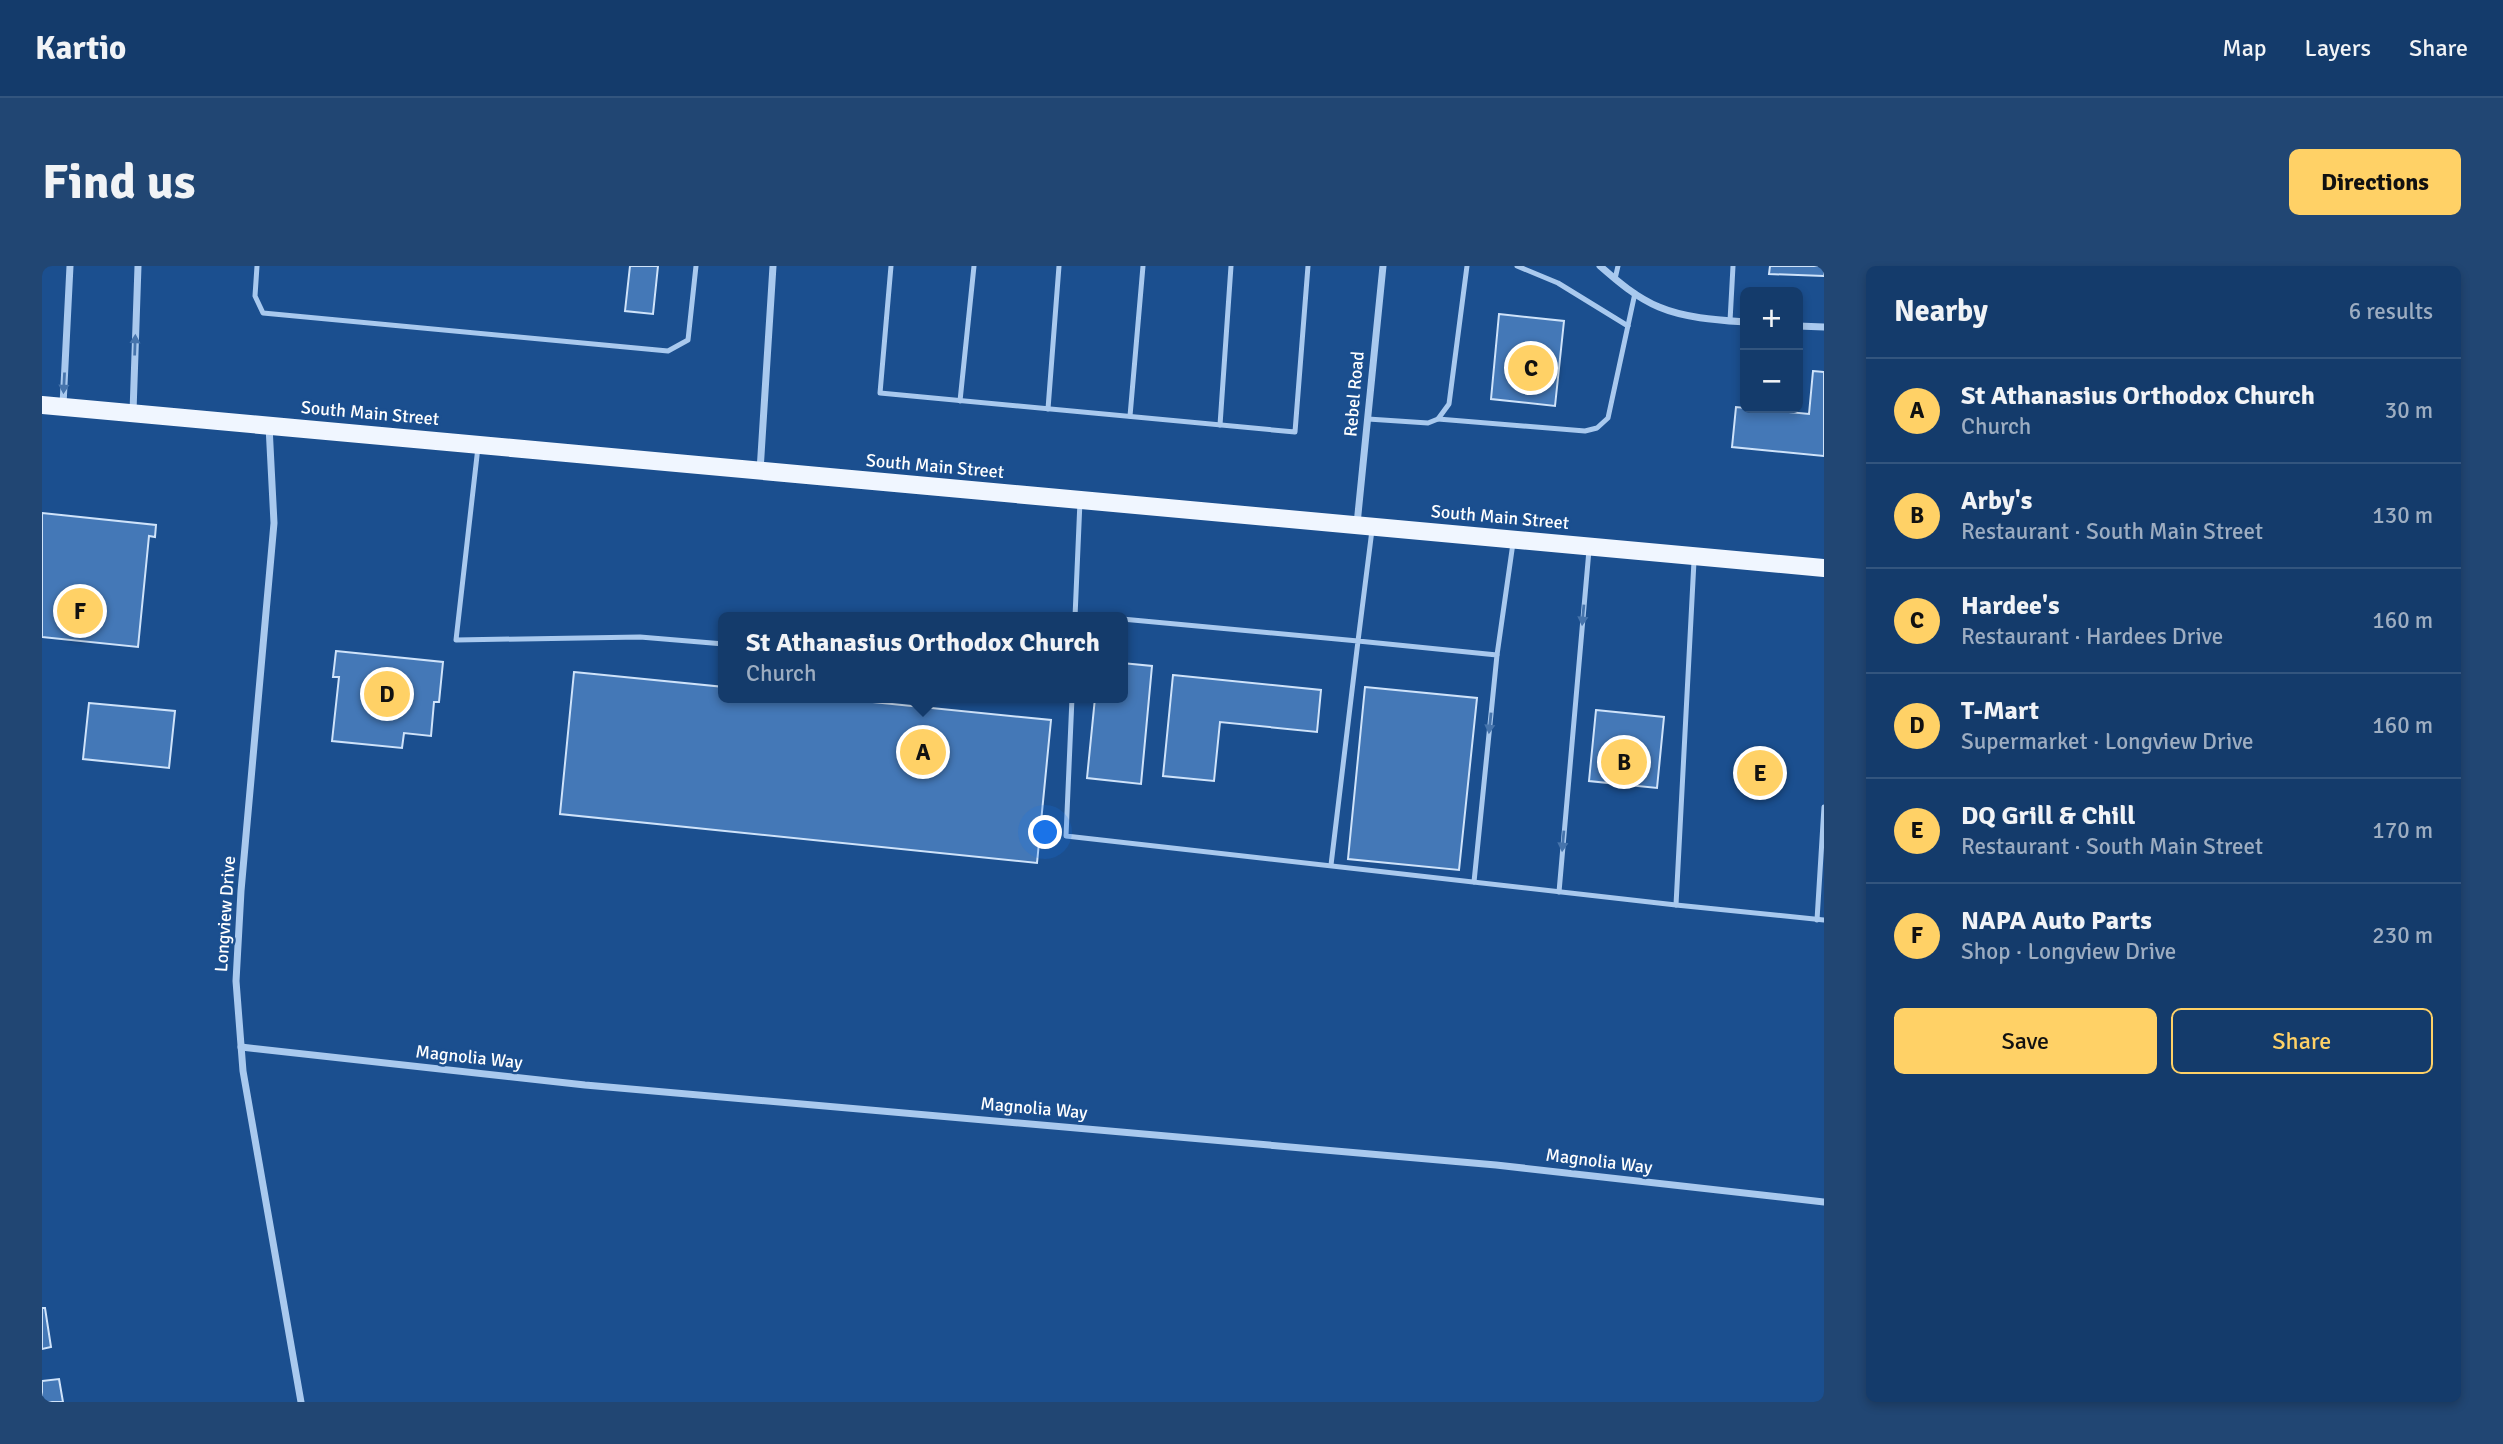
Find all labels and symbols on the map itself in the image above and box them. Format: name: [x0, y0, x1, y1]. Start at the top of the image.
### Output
one-way arrow: [129, 333, 140, 355]
pin: C: [1508, 342, 1554, 394]
street label: Rebel Road: [1339, 350, 1369, 438]
one-way arrow: [58, 372, 69, 394]
street label: South Main Street: [300, 396, 440, 430]
street label: South Main Street: [865, 449, 1005, 483]
street label: South Main Street: [1430, 500, 1570, 534]
pin: F: [57, 585, 103, 637]
one-way arrow: [1577, 604, 1588, 626]
pin: D: [364, 668, 410, 720]
one-way arrow: [1484, 712, 1495, 734]
pin: A: [900, 726, 946, 778]
pin: B: [1601, 736, 1647, 788]
pin: E: [1737, 747, 1783, 799]
your location: [1028, 815, 1062, 849]
one-way arrow: [1557, 831, 1568, 853]
street label: Longview Drive: [210, 855, 240, 973]
street label: Magnolia Way: [414, 1040, 524, 1074]
street label: Magnolia Way: [980, 1092, 1089, 1124]
street label: Magnolia Way: [1544, 1144, 1654, 1179]

